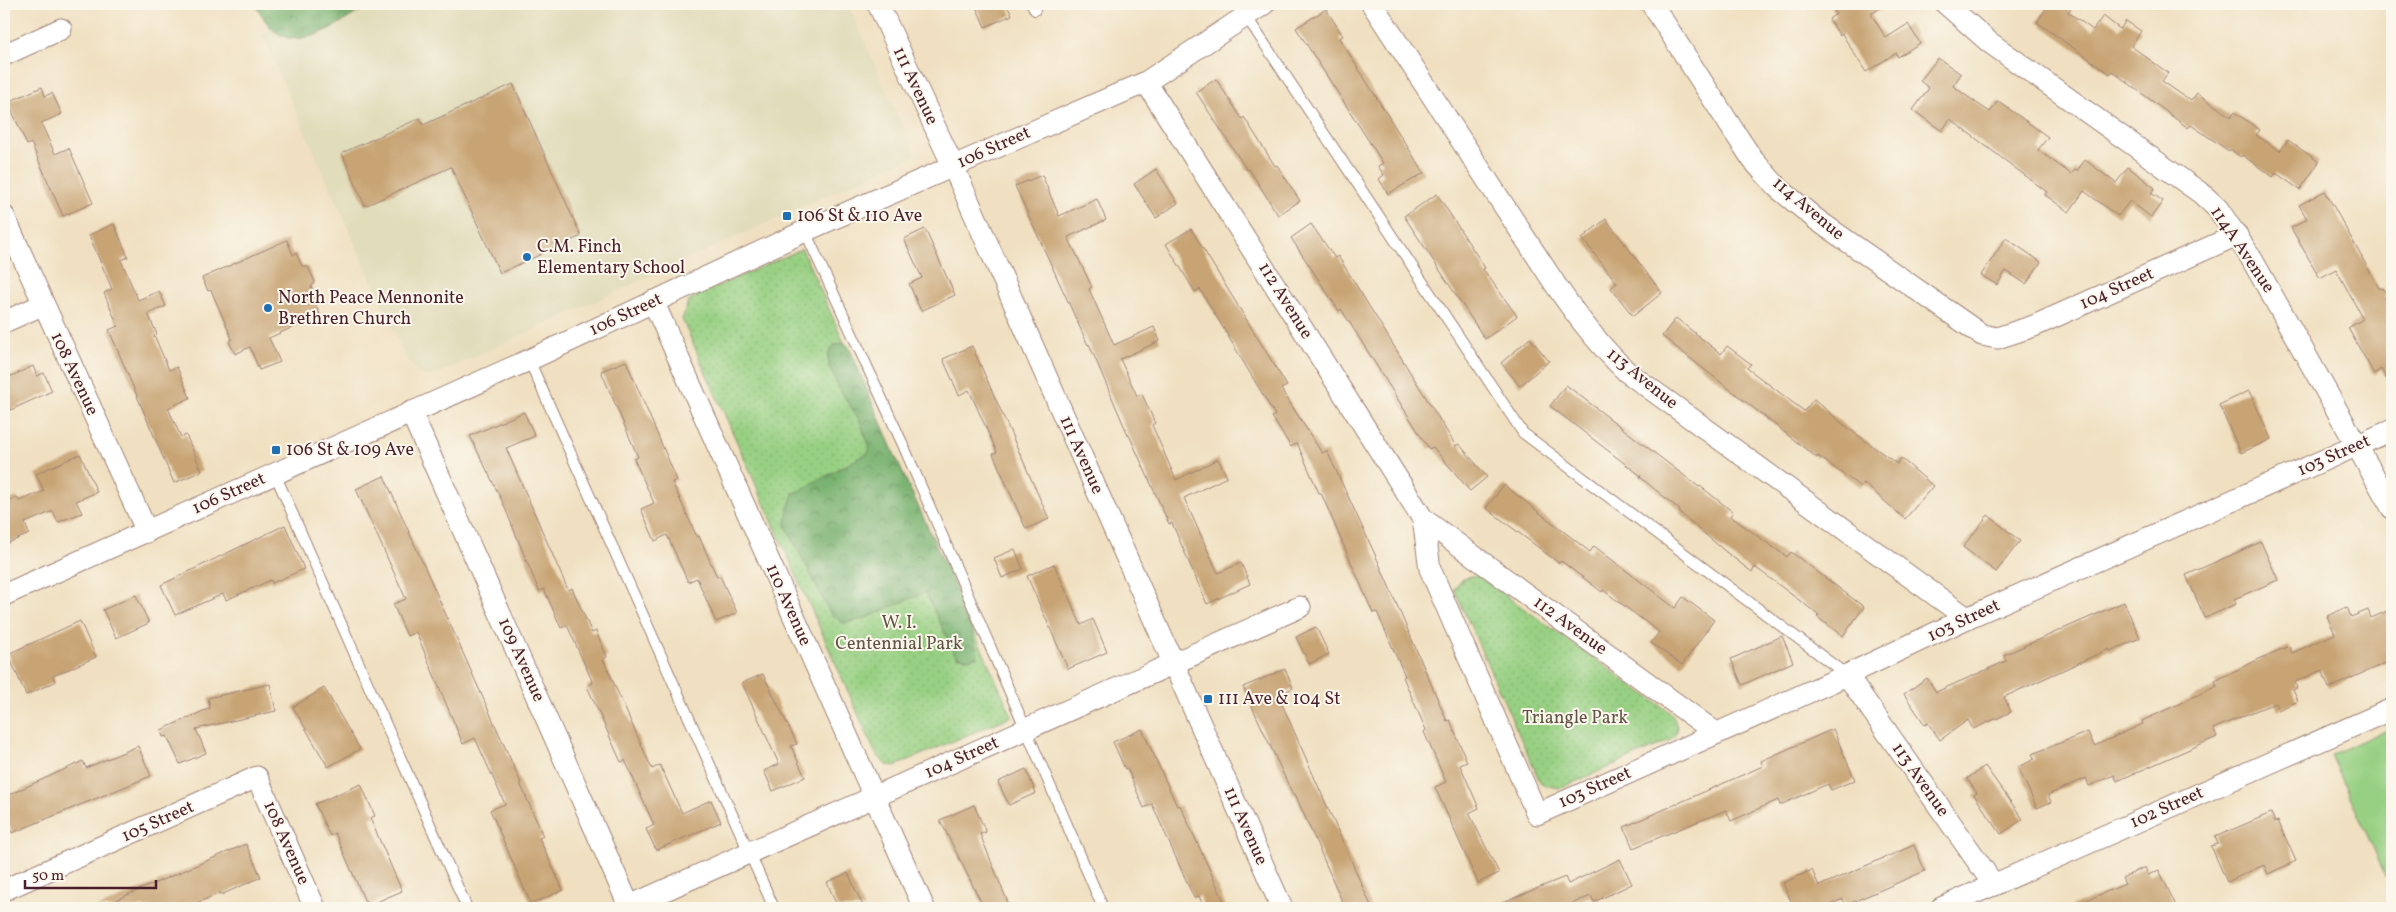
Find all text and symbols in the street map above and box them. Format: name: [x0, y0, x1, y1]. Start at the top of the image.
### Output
street label: 111 Avenue: [886, 43, 944, 129]
street label: 106 Street: [953, 121, 1035, 175]
street label: 114 Avenue: [1767, 171, 1849, 247]
street label: 114A Avenue: [2204, 202, 2280, 298]
place label: 106 St & 110 Ave: [797, 204, 922, 229]
marker: 106 St & 110 Ave: [781, 210, 793, 222]
place label: C.M. Finch Elementary School: [537, 235, 685, 281]
marker: C.M. Finch Elementary School: [521, 251, 533, 263]
street label: 112 Avenue: [1252, 258, 1318, 344]
street label: 104 Street: [2076, 262, 2158, 316]
place label: North Peace Mennonite Brethren Church: [278, 286, 464, 332]
street label: 106 Street: [585, 287, 667, 343]
marker: North Peace Mennonite Brethren Church: [262, 302, 274, 314]
street label: 108 Avenue: [44, 328, 104, 420]
street label: 113 Avenue: [1601, 342, 1683, 416]
street label: 111 Avenue: [1053, 412, 1109, 498]
street label: 103 Street: [2294, 429, 2374, 483]
place label: 106 St & 109 Ave: [286, 438, 414, 463]
marker: 106 St & 109 Ave: [270, 444, 282, 456]
street label: 106 Street: [188, 467, 270, 521]
street label: 110 Avenue: [759, 560, 817, 650]
street label: 112 Avenue: [1528, 591, 1612, 661]
street label: 103 Street: [1924, 593, 2004, 649]
park label: W. I. Centennial Park: [835, 611, 963, 657]
street label: 109 Avenue: [491, 614, 551, 706]
place label: 111 Ave & 104 St: [1218, 687, 1341, 712]
marker: 111 Ave & 104 St: [1202, 693, 1214, 705]
park label: Triangle Park: [1522, 706, 1628, 731]
street label: 104 Street: [921, 731, 1003, 785]
street label: 113 Avenue: [1885, 738, 1955, 822]
street label: 103 Street: [1555, 761, 1635, 815]
street label: 102 Street: [2126, 781, 2208, 835]
street label: 111 Avenue: [1217, 783, 1273, 869]
street label: 105 Street: [118, 795, 198, 849]
street label: 108 Avenue: [256, 797, 316, 889]
scale bar: [25, 857, 156, 889]
text: 50 m: [32, 866, 64, 887]

